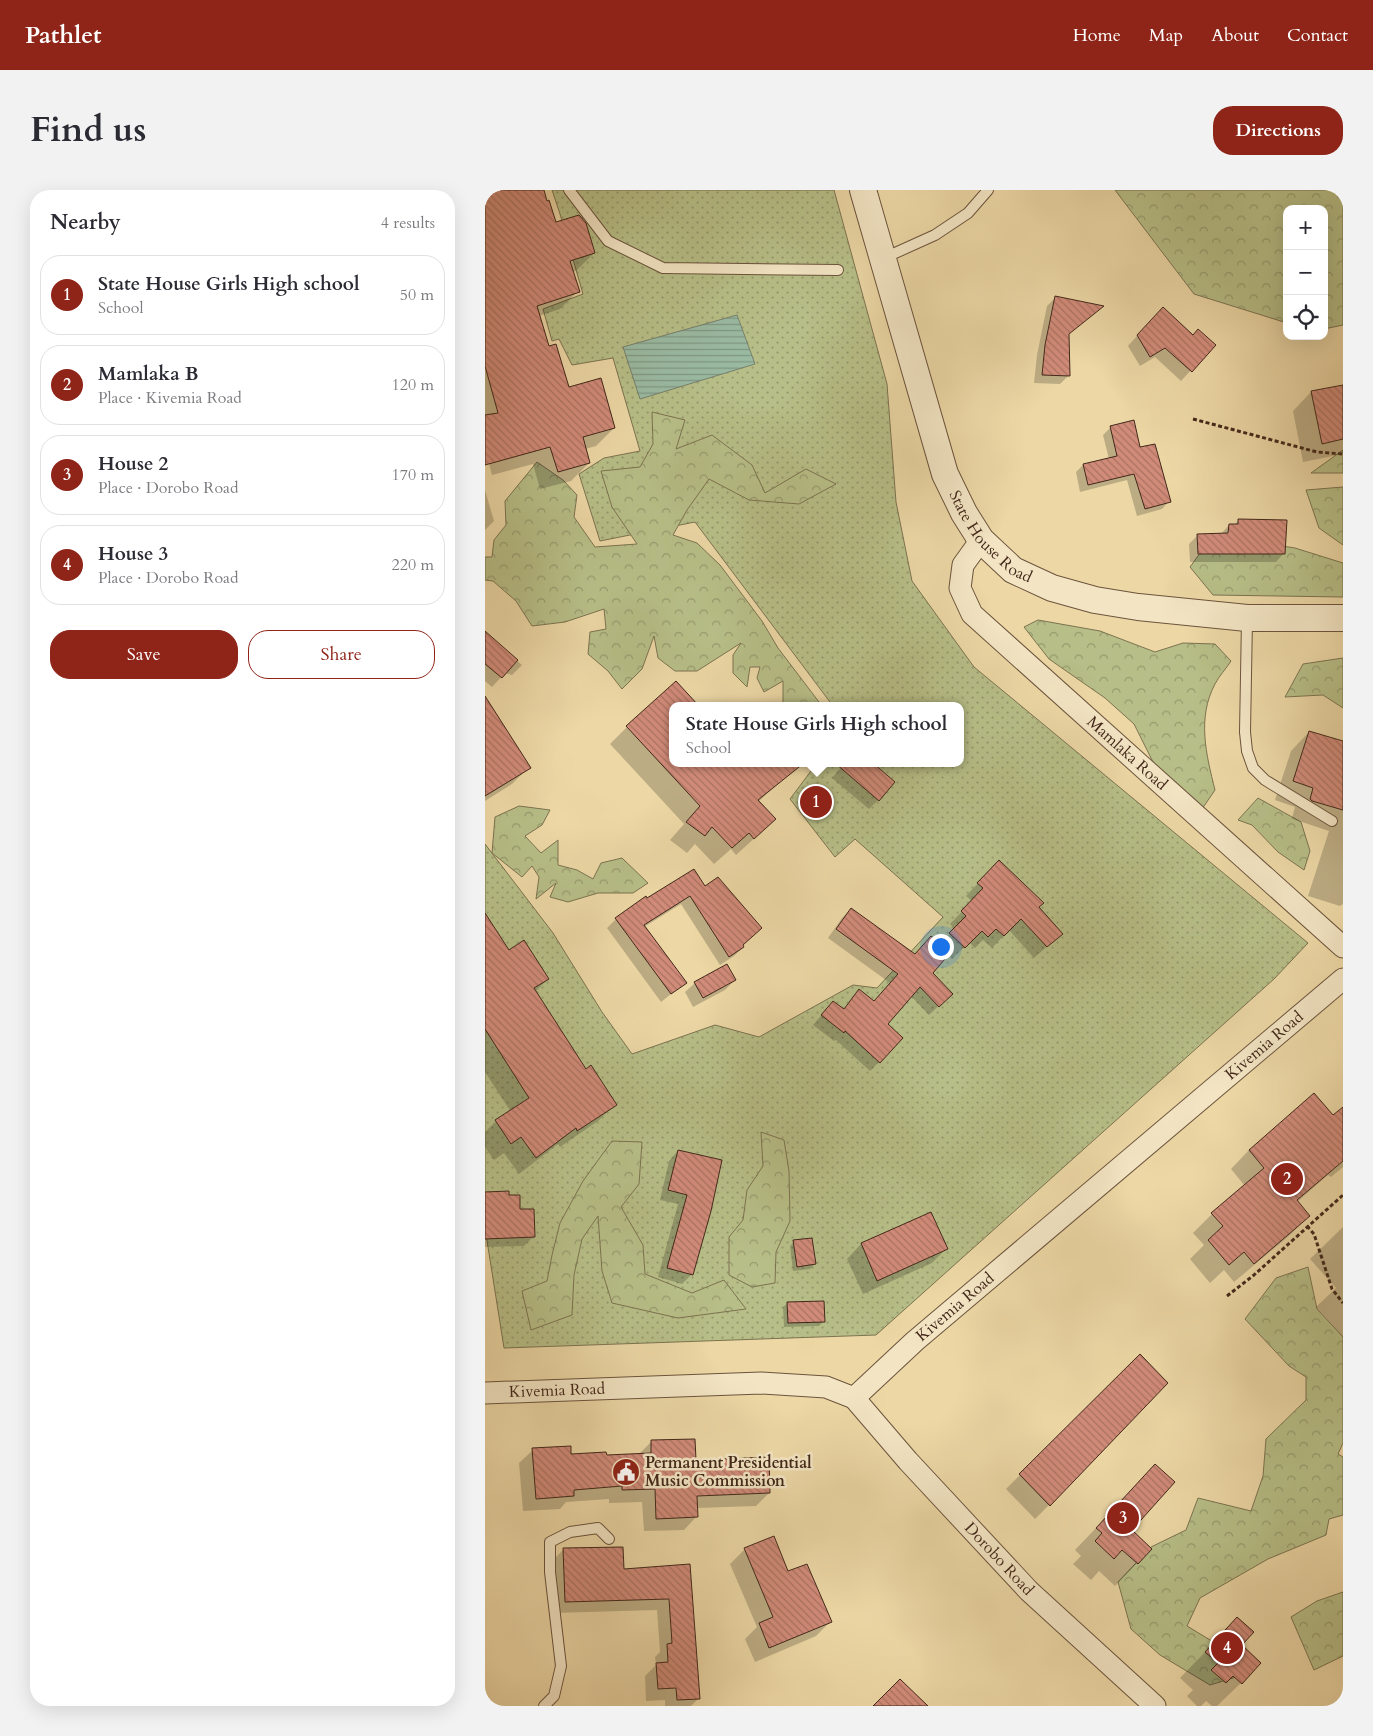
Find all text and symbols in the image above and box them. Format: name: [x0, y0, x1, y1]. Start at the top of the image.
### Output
text: Pathlet: [25, 19, 102, 52]
text: Home: [1073, 23, 1121, 48]
text: Map: [1149, 23, 1183, 48]
text: About: [1211, 23, 1259, 48]
text: Contact: [1287, 23, 1348, 48]
text: Find us: [30, 106, 146, 154]
button: Directions: [1213, 106, 1343, 155]
map controls: [1283, 205, 1328, 340]
button: +: [1283, 205, 1328, 250]
text: Nearby: [50, 208, 121, 237]
text: 4 results: [381, 212, 435, 234]
button: −: [1283, 250, 1328, 295]
text: State House Girls High school: [98, 271, 359, 297]
text: 1: [63, 284, 71, 306]
text: 50 m: [400, 284, 434, 306]
button: locate: [1283, 295, 1328, 340]
text: School: [98, 297, 143, 319]
text: Mamlaka B: [98, 361, 198, 387]
text: 2: [63, 374, 71, 396]
text: 120 m: [392, 374, 434, 396]
text: Place · Kivemia Road: [98, 387, 242, 409]
text: House 2: [98, 451, 168, 477]
text: 3: [63, 464, 71, 486]
text: 170 m: [392, 464, 434, 486]
text: Place · Dorobo Road: [98, 477, 239, 499]
street label: State House Road: [944, 487, 1036, 589]
text: House 3: [98, 541, 168, 567]
text: 4: [63, 554, 71, 576]
text: 220 m: [392, 554, 434, 576]
text: Place · Dorobo Road: [98, 567, 239, 589]
button: Save: [50, 630, 238, 679]
button: Share: [248, 630, 435, 679]
popup: [669, 702, 964, 767]
text: State House Girls High school: [686, 711, 947, 737]
street label: Mamlaka Road: [1082, 711, 1173, 796]
text: School: [686, 737, 731, 759]
pin: 1: [800, 783, 832, 821]
your location: [928, 934, 954, 960]
street label: Kivemia Road: [1220, 1006, 1309, 1085]
pin: 2: [1271, 1160, 1303, 1198]
street label: Kivemia Road: [911, 1267, 999, 1347]
street label: Kivemia Road: [508, 1378, 606, 1403]
place label: Permanent Presidential Music Commission: [645, 1452, 812, 1492]
public building icon: Permanent Presidential Music Commission: [611, 1457, 641, 1487]
pin: 3: [1107, 1499, 1139, 1537]
street label: Dorobo Road: [959, 1517, 1039, 1601]
pin: 4: [1211, 1629, 1243, 1667]

